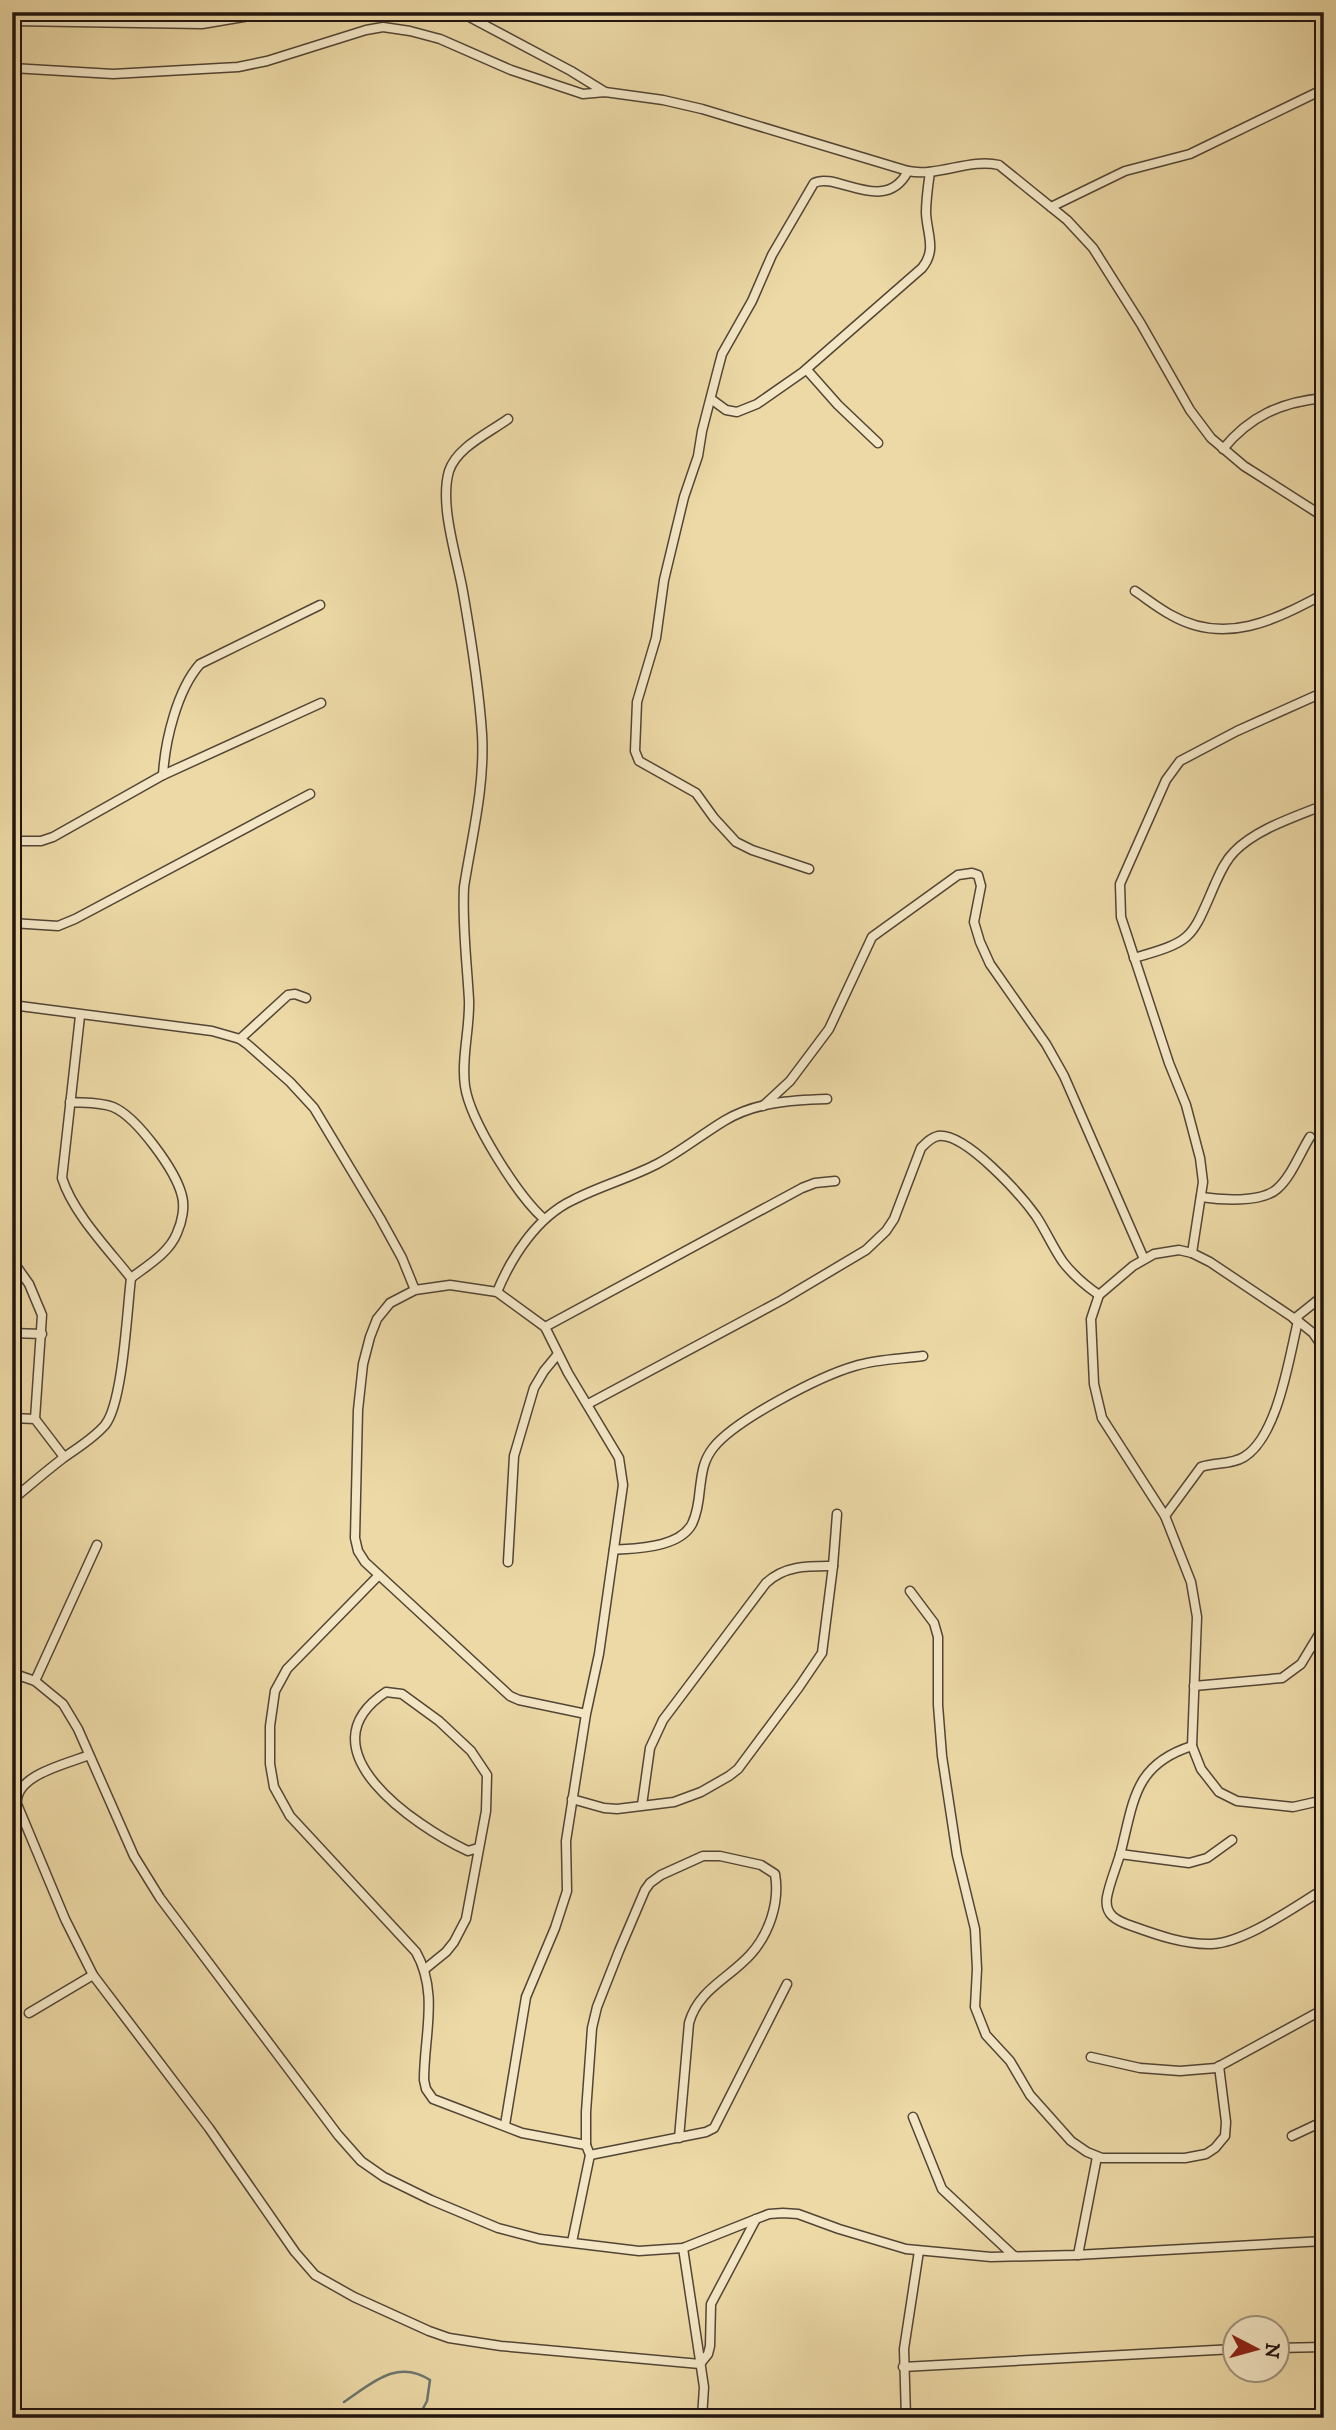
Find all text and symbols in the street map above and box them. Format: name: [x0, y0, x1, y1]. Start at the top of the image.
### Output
north arrow: [1220, 2314, 1290, 2384]
text: N: [1259, 2342, 1284, 2360]

